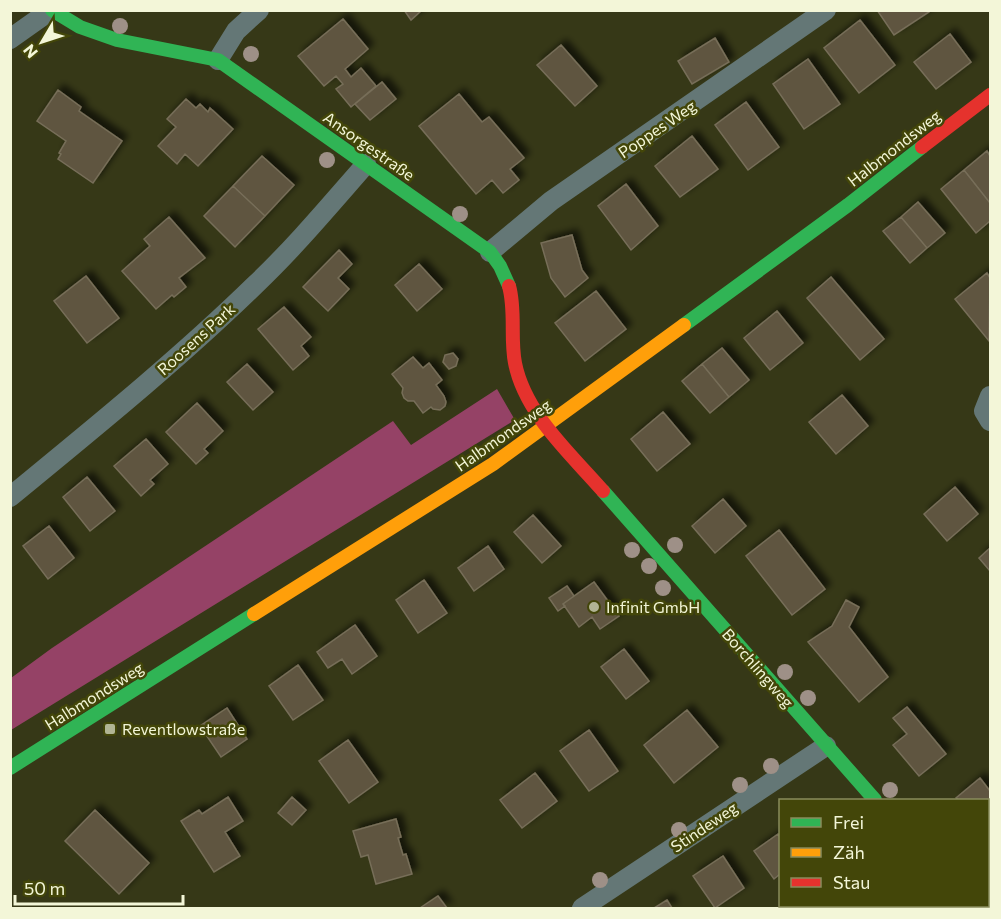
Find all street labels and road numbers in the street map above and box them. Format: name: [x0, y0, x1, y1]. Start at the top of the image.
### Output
street label: Poppes Weg: [614, 96, 699, 161]
street label: Halbmondsweg: [843, 105, 944, 190]
street label: Ansorgestraße: [320, 107, 419, 184]
street label: Roosens Park: [153, 299, 239, 378]
street label: Halbmondsweg: [451, 394, 555, 475]
street label: Borchlingweg: [719, 624, 798, 711]
street label: Halbmondsweg: [41, 658, 147, 733]
street label: Stindeweg: [667, 797, 741, 856]

